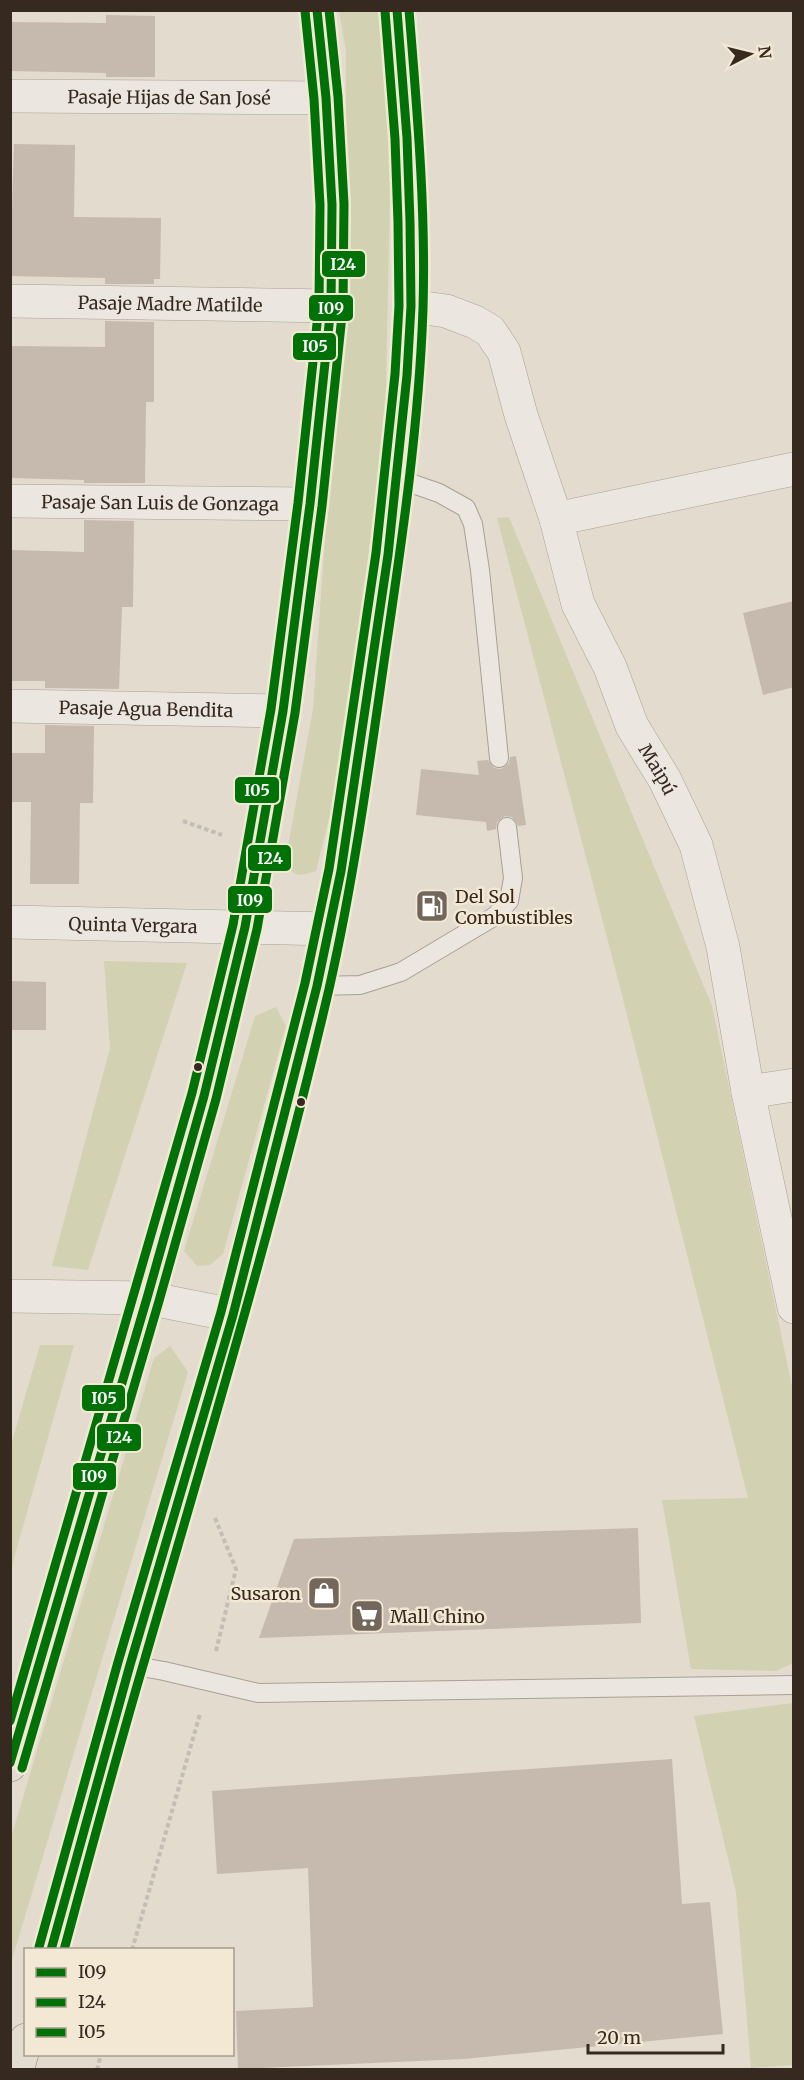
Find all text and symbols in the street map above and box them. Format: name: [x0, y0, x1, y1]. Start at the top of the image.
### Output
north arrow: [720, 24, 780, 84]
text: N: [754, 45, 776, 60]
street label: Pasaje Hijas de San José: [67, 85, 271, 109]
line badge: I24: [321, 250, 366, 278]
text: I24: [330, 254, 356, 274]
street label: Pasaje Madre Matilde: [77, 291, 263, 316]
line badge: I09: [308, 294, 354, 322]
text: I09: [318, 298, 344, 318]
line badge: I05: [292, 332, 337, 361]
text: I05: [302, 336, 328, 356]
street label: Pasaje San Luis de Gonzaga: [41, 490, 279, 515]
street label: Pasaje Agua Bendita: [58, 695, 234, 722]
street label: Maipú: [634, 739, 682, 798]
line badge: I05: [234, 776, 280, 804]
text: I05: [244, 780, 270, 800]
line badge: I24: [247, 844, 292, 872]
text: I24: [257, 848, 283, 868]
line badge: I09: [227, 885, 273, 914]
place label: Del Sol Combustibles: [455, 885, 573, 929]
fuel station icon: Del Sol Combustibles: [414, 888, 450, 924]
text: I09: [237, 890, 263, 910]
street label: Quinta Vergara: [68, 912, 198, 938]
unlabelled marker: [192, 1061, 204, 1073]
unlabelled marker: [295, 1096, 307, 1108]
line badge: I05: [81, 1384, 126, 1412]
text: I05: [91, 1388, 117, 1408]
line badge: I24: [96, 1423, 142, 1452]
text: I24: [106, 1427, 132, 1447]
line badge: I09: [72, 1462, 117, 1491]
text: I09: [81, 1466, 107, 1486]
shop icon: Susaron: [306, 1575, 342, 1611]
place label: Susaron: [230, 1582, 301, 1605]
supermarket icon: Mall Chino: [349, 1598, 385, 1634]
place label: Mall Chino: [390, 1605, 485, 1628]
legend: [24, 1948, 234, 2056]
text: I09: [78, 1960, 107, 1983]
text: I24: [78, 1990, 106, 2013]
scale bar: [588, 2017, 723, 2055]
text: I05: [78, 2020, 106, 2043]
text: 20 m: [597, 2026, 641, 2049]

